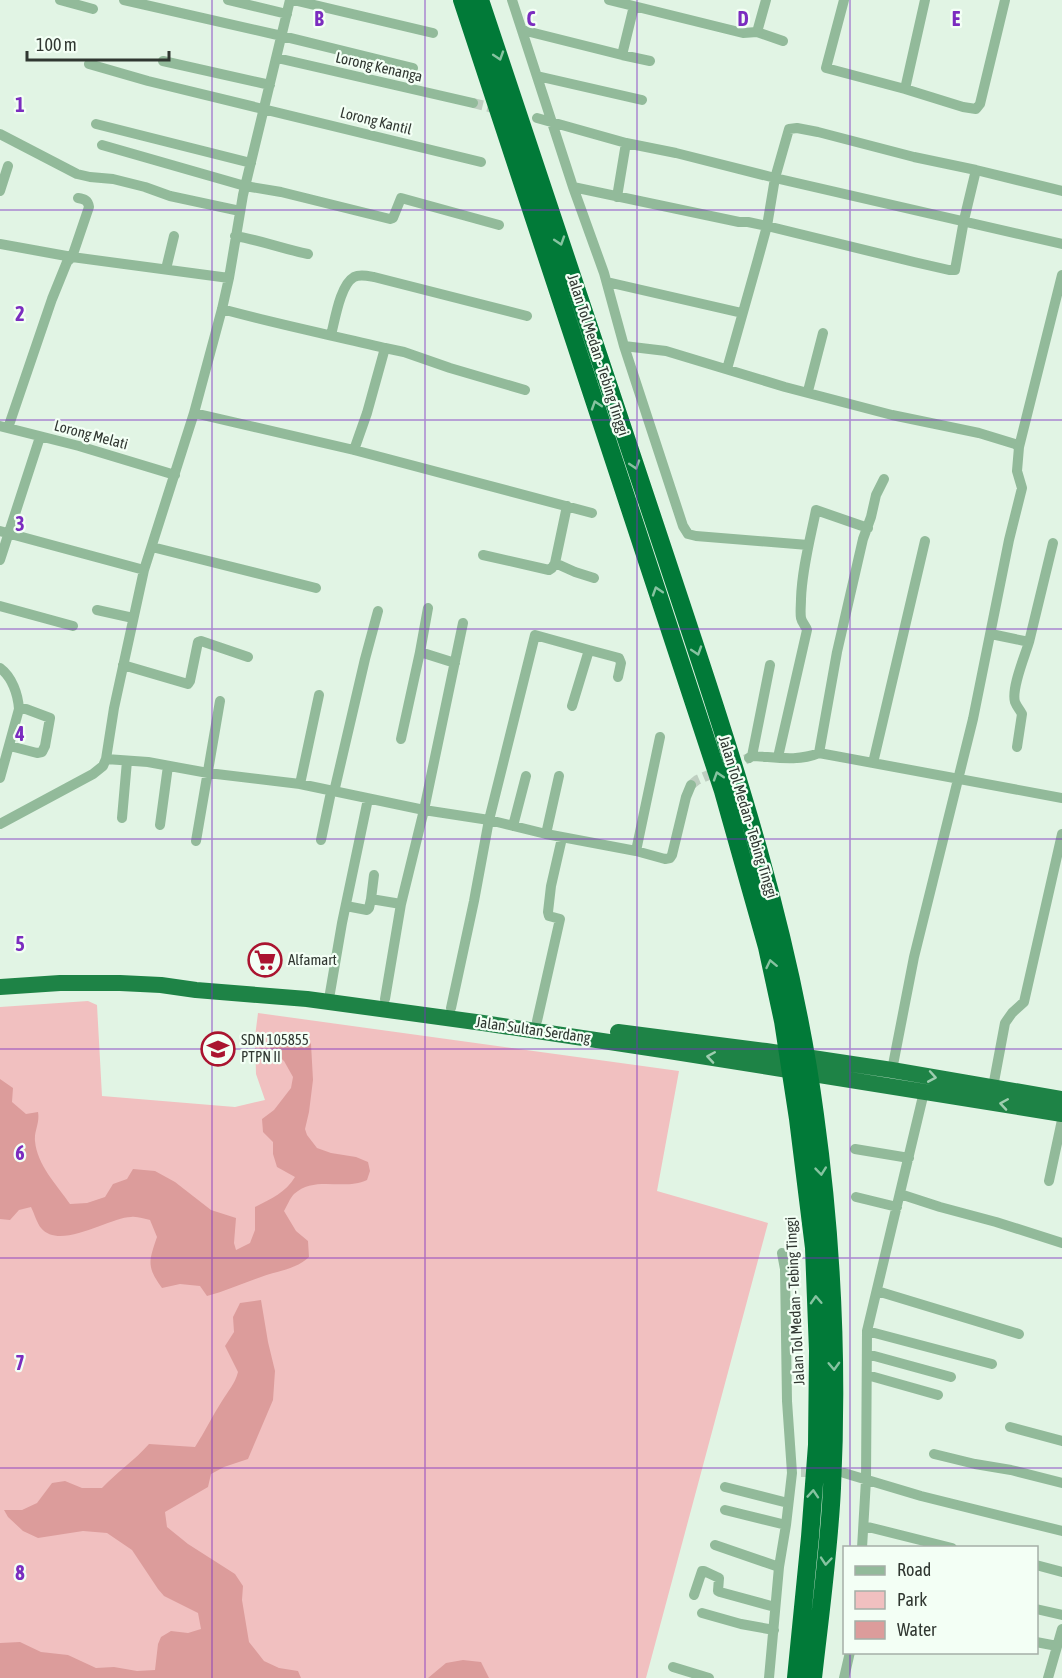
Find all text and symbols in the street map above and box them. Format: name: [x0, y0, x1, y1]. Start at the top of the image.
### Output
text: B: [314, 7, 324, 30]
text: C: [527, 7, 536, 30]
text: D: [737, 7, 749, 30]
text: E: [952, 7, 961, 30]
scale bar: [27, 24, 170, 62]
text: 100 m: [36, 34, 77, 55]
street label: Lorong Kenanga: [334, 48, 424, 85]
one-way arrow: [492, 50, 504, 60]
text: 1: [15, 93, 25, 116]
street label: Lorong Kantil: [339, 103, 414, 138]
one-way arrow: [553, 235, 566, 246]
street label: Jalan Tol Medan - Tebing Tinggi: [564, 272, 633, 438]
text: 2: [15, 302, 25, 325]
one-way arrow: [591, 400, 604, 411]
street label: Lorong Melati: [52, 417, 130, 453]
one-way arrow: [628, 459, 640, 470]
text: 3: [15, 512, 25, 535]
one-way arrow: [652, 586, 664, 597]
one-way arrow: [689, 645, 702, 655]
text: 4: [14, 722, 25, 745]
street label: Jalan Tol Medan - Tebing Tinggi: [716, 734, 781, 900]
one-way arrow: [713, 771, 725, 782]
text: 5: [15, 932, 25, 955]
supermarket icon: Alfamart: [247, 942, 283, 978]
place label: Alfamart: [288, 951, 337, 968]
one-way arrow: [765, 959, 778, 969]
street label: Jalan Sultan Serdang: [475, 1013, 592, 1046]
school or university icon: SDN 105855 PTPN II: [200, 1031, 236, 1067]
place label: SDN 105855 PTPN II: [241, 1031, 309, 1065]
one-way arrow: [706, 1052, 716, 1064]
one-way arrow: [927, 1070, 937, 1082]
one-way arrow: [1000, 1098, 1010, 1111]
text: 6: [15, 1141, 25, 1164]
one-way arrow: [815, 1167, 827, 1176]
street label: Jalan Tol Medan - Tebing Tinggi: [782, 1216, 807, 1386]
one-way arrow: [809, 1295, 822, 1304]
text: 7: [15, 1351, 25, 1374]
one-way arrow: [828, 1361, 840, 1370]
one-way arrow: [807, 1490, 820, 1499]
legend: [843, 1546, 1038, 1654]
one-way arrow: [820, 1556, 833, 1565]
text: Road: [897, 1559, 931, 1580]
text: 8: [15, 1561, 25, 1584]
text: Park: [897, 1589, 927, 1610]
text: Water: [897, 1619, 937, 1640]

